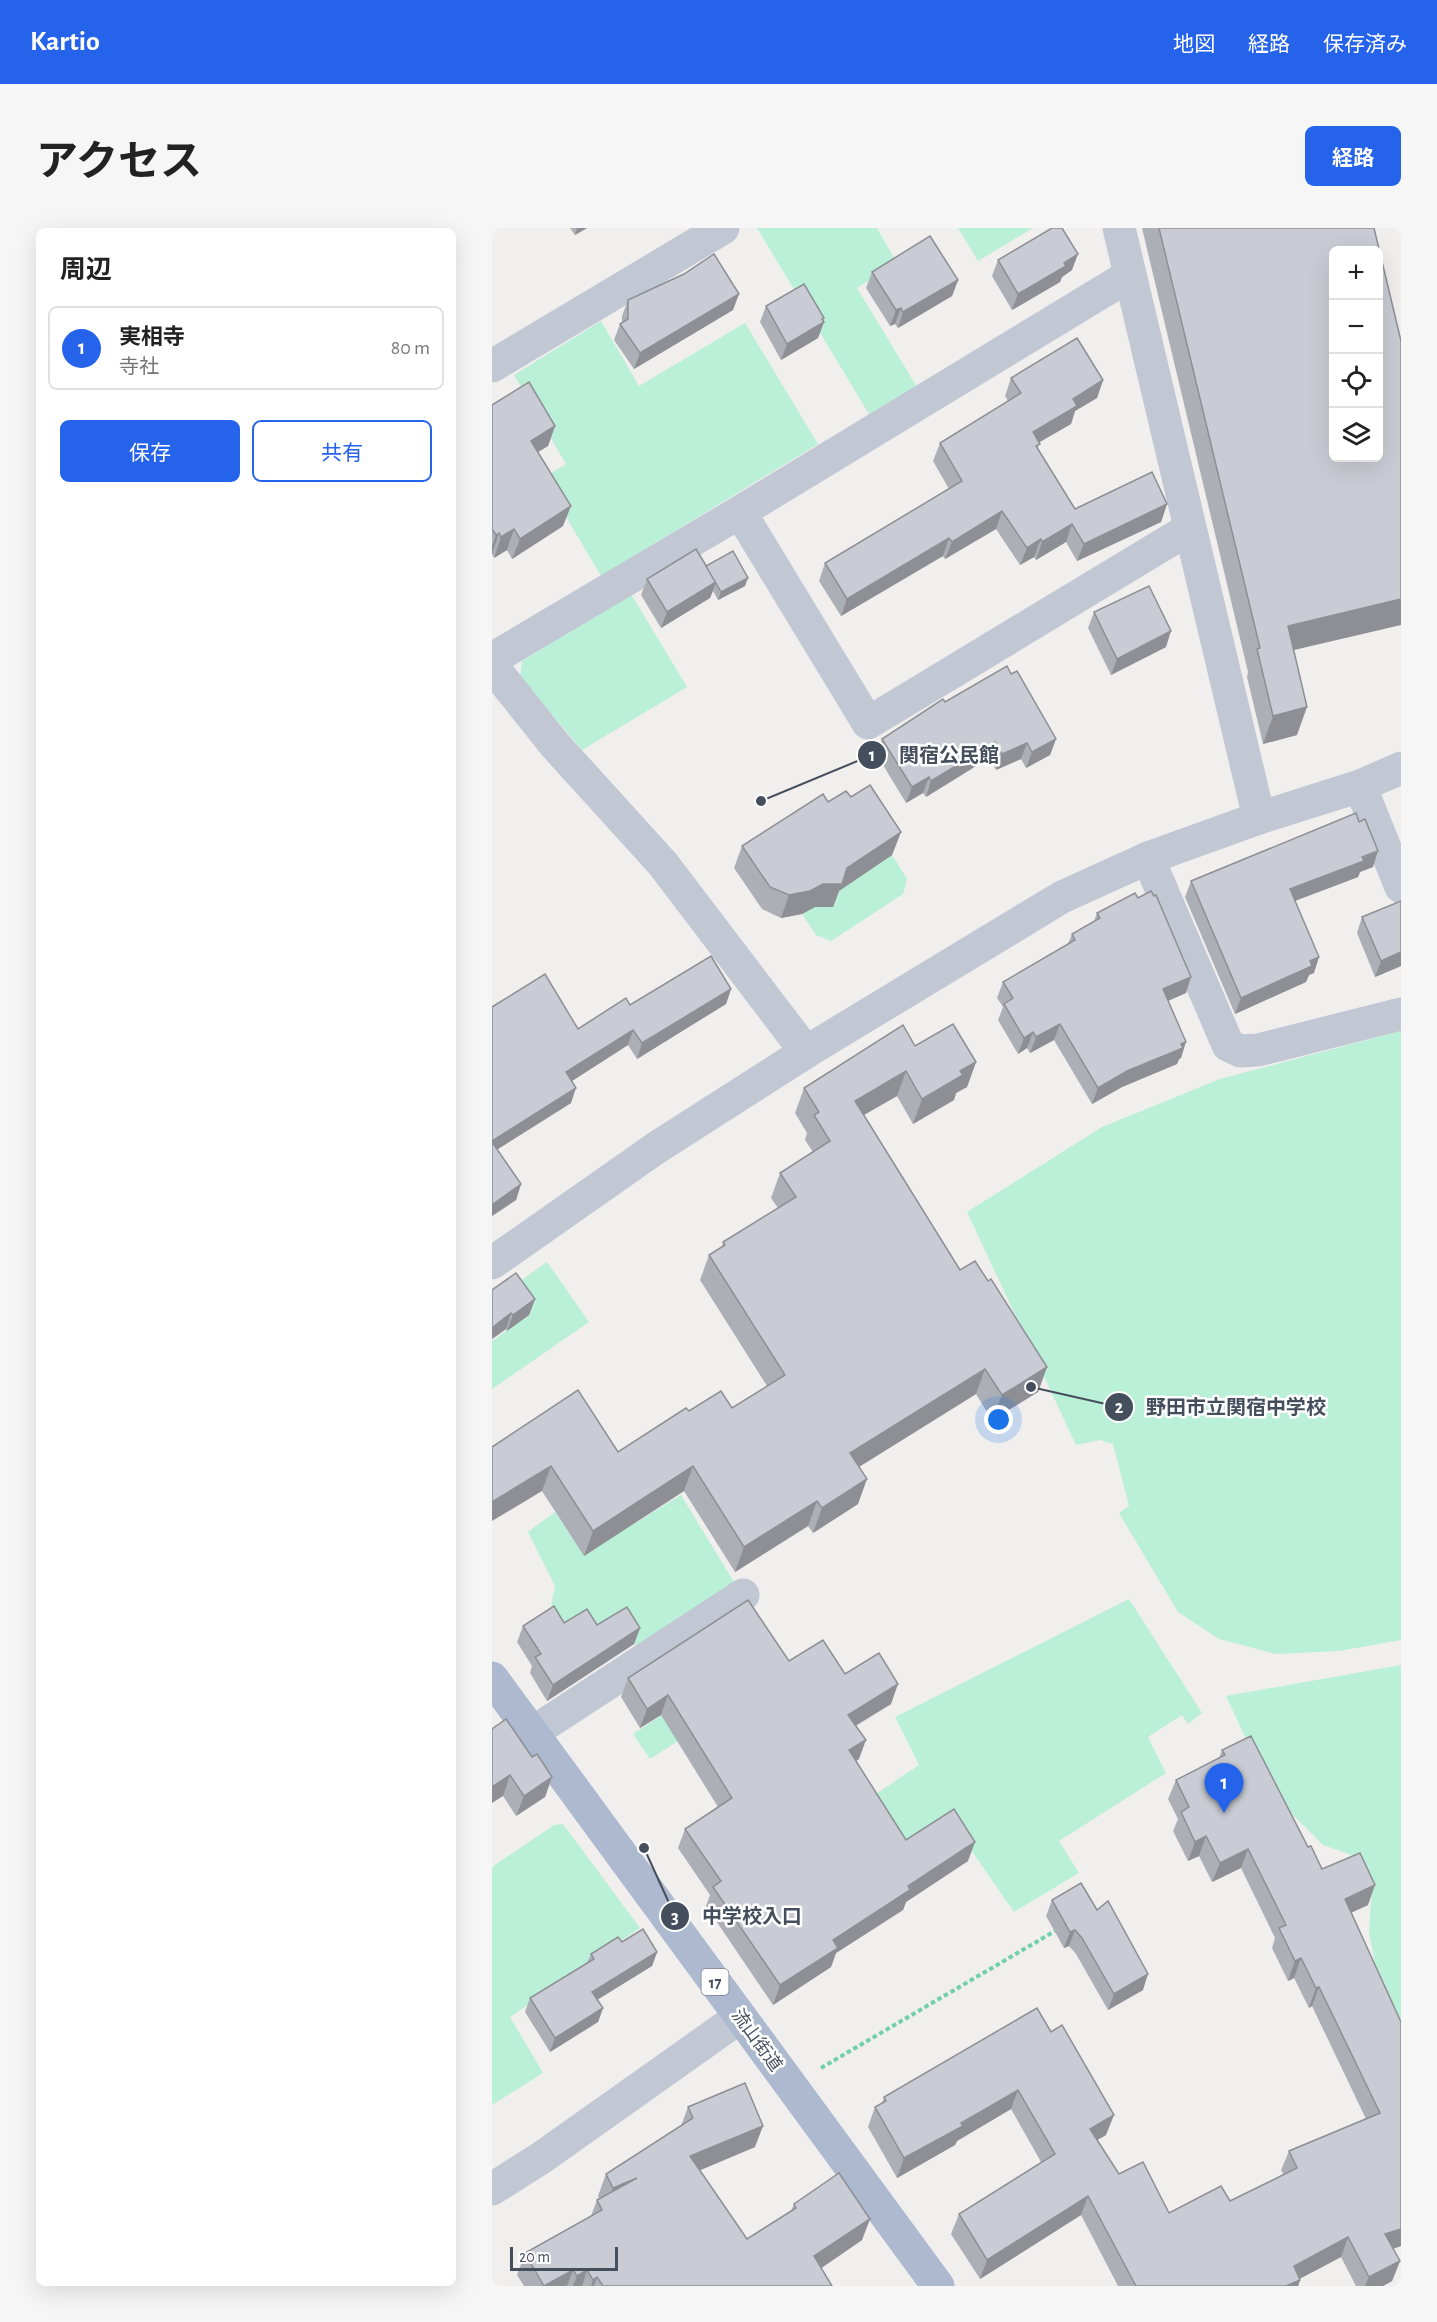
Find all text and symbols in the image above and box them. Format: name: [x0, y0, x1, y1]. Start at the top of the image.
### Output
text: Kartio: [30, 28, 100, 56]
text: 地図: [1173, 34, 1215, 55]
text: 経路: [1248, 34, 1290, 55]
text: 保存済み: [1323, 34, 1407, 55]
button: 経路: [1305, 126, 1401, 186]
text: アクセス: [36, 141, 202, 183]
map controls: [1329, 246, 1383, 462]
button: +: [1329, 246, 1383, 300]
text: 周辺: [60, 257, 112, 283]
button: −: [1329, 300, 1383, 354]
text: 実相寺: [119, 326, 185, 348]
text: 1: [78, 338, 85, 358]
text: 80 m: [391, 338, 430, 358]
button: locate: [1329, 354, 1383, 408]
text: 寺社: [119, 357, 159, 377]
button: layers: [1329, 408, 1383, 462]
button: 保存: [60, 420, 240, 482]
button: 共有: [252, 420, 432, 482]
callout: 関宿公民館: [857, 736, 1011, 774]
text: 関宿公民館: [899, 745, 999, 766]
text: 1: [869, 747, 875, 765]
callout: 野田市立関宿中学校: [1104, 1388, 1338, 1426]
text: 野田市立関宿中学校: [1146, 1396, 1326, 1418]
text: 2: [1115, 1399, 1124, 1417]
your location: [984, 1405, 1013, 1434]
pin: 1: [1204, 1764, 1244, 1813]
callout: 中学校入口: [660, 1897, 814, 1935]
text: 中学校入口: [702, 1905, 802, 1927]
text: 3: [671, 1909, 679, 1927]
road number: 17: [702, 1969, 728, 1995]
street label: 流山街道: [728, 2005, 786, 2075]
scale bar: [510, 2244, 618, 2272]
text: 20 m: [519, 2249, 550, 2265]

